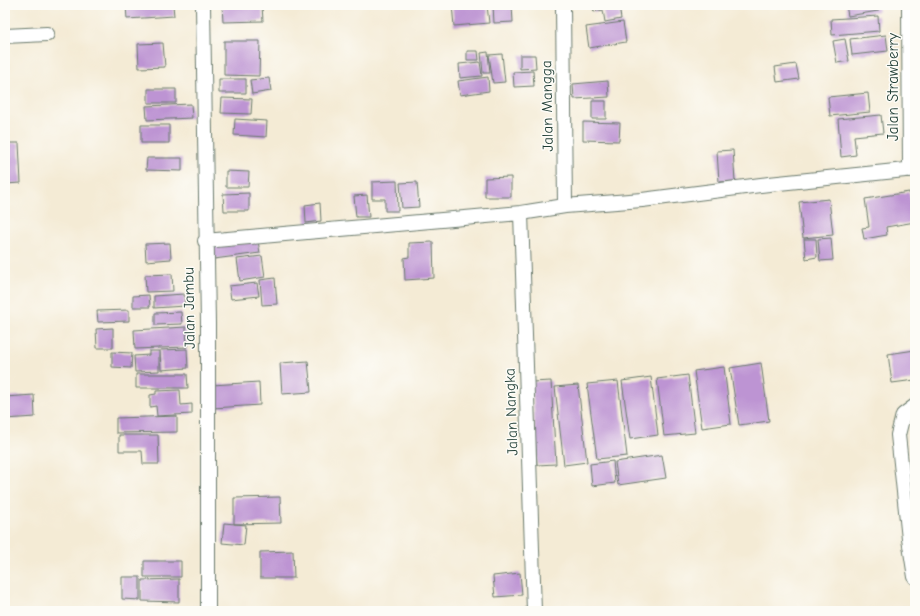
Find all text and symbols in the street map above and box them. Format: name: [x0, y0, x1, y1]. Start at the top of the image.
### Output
street label: Jalan Strawberry: [884, 33, 902, 141]
street label: Jalan Mangga: [537, 60, 557, 152]
street label: Jalan Jambu: [179, 267, 199, 349]
street label: Jalan Nangka: [500, 368, 522, 456]

